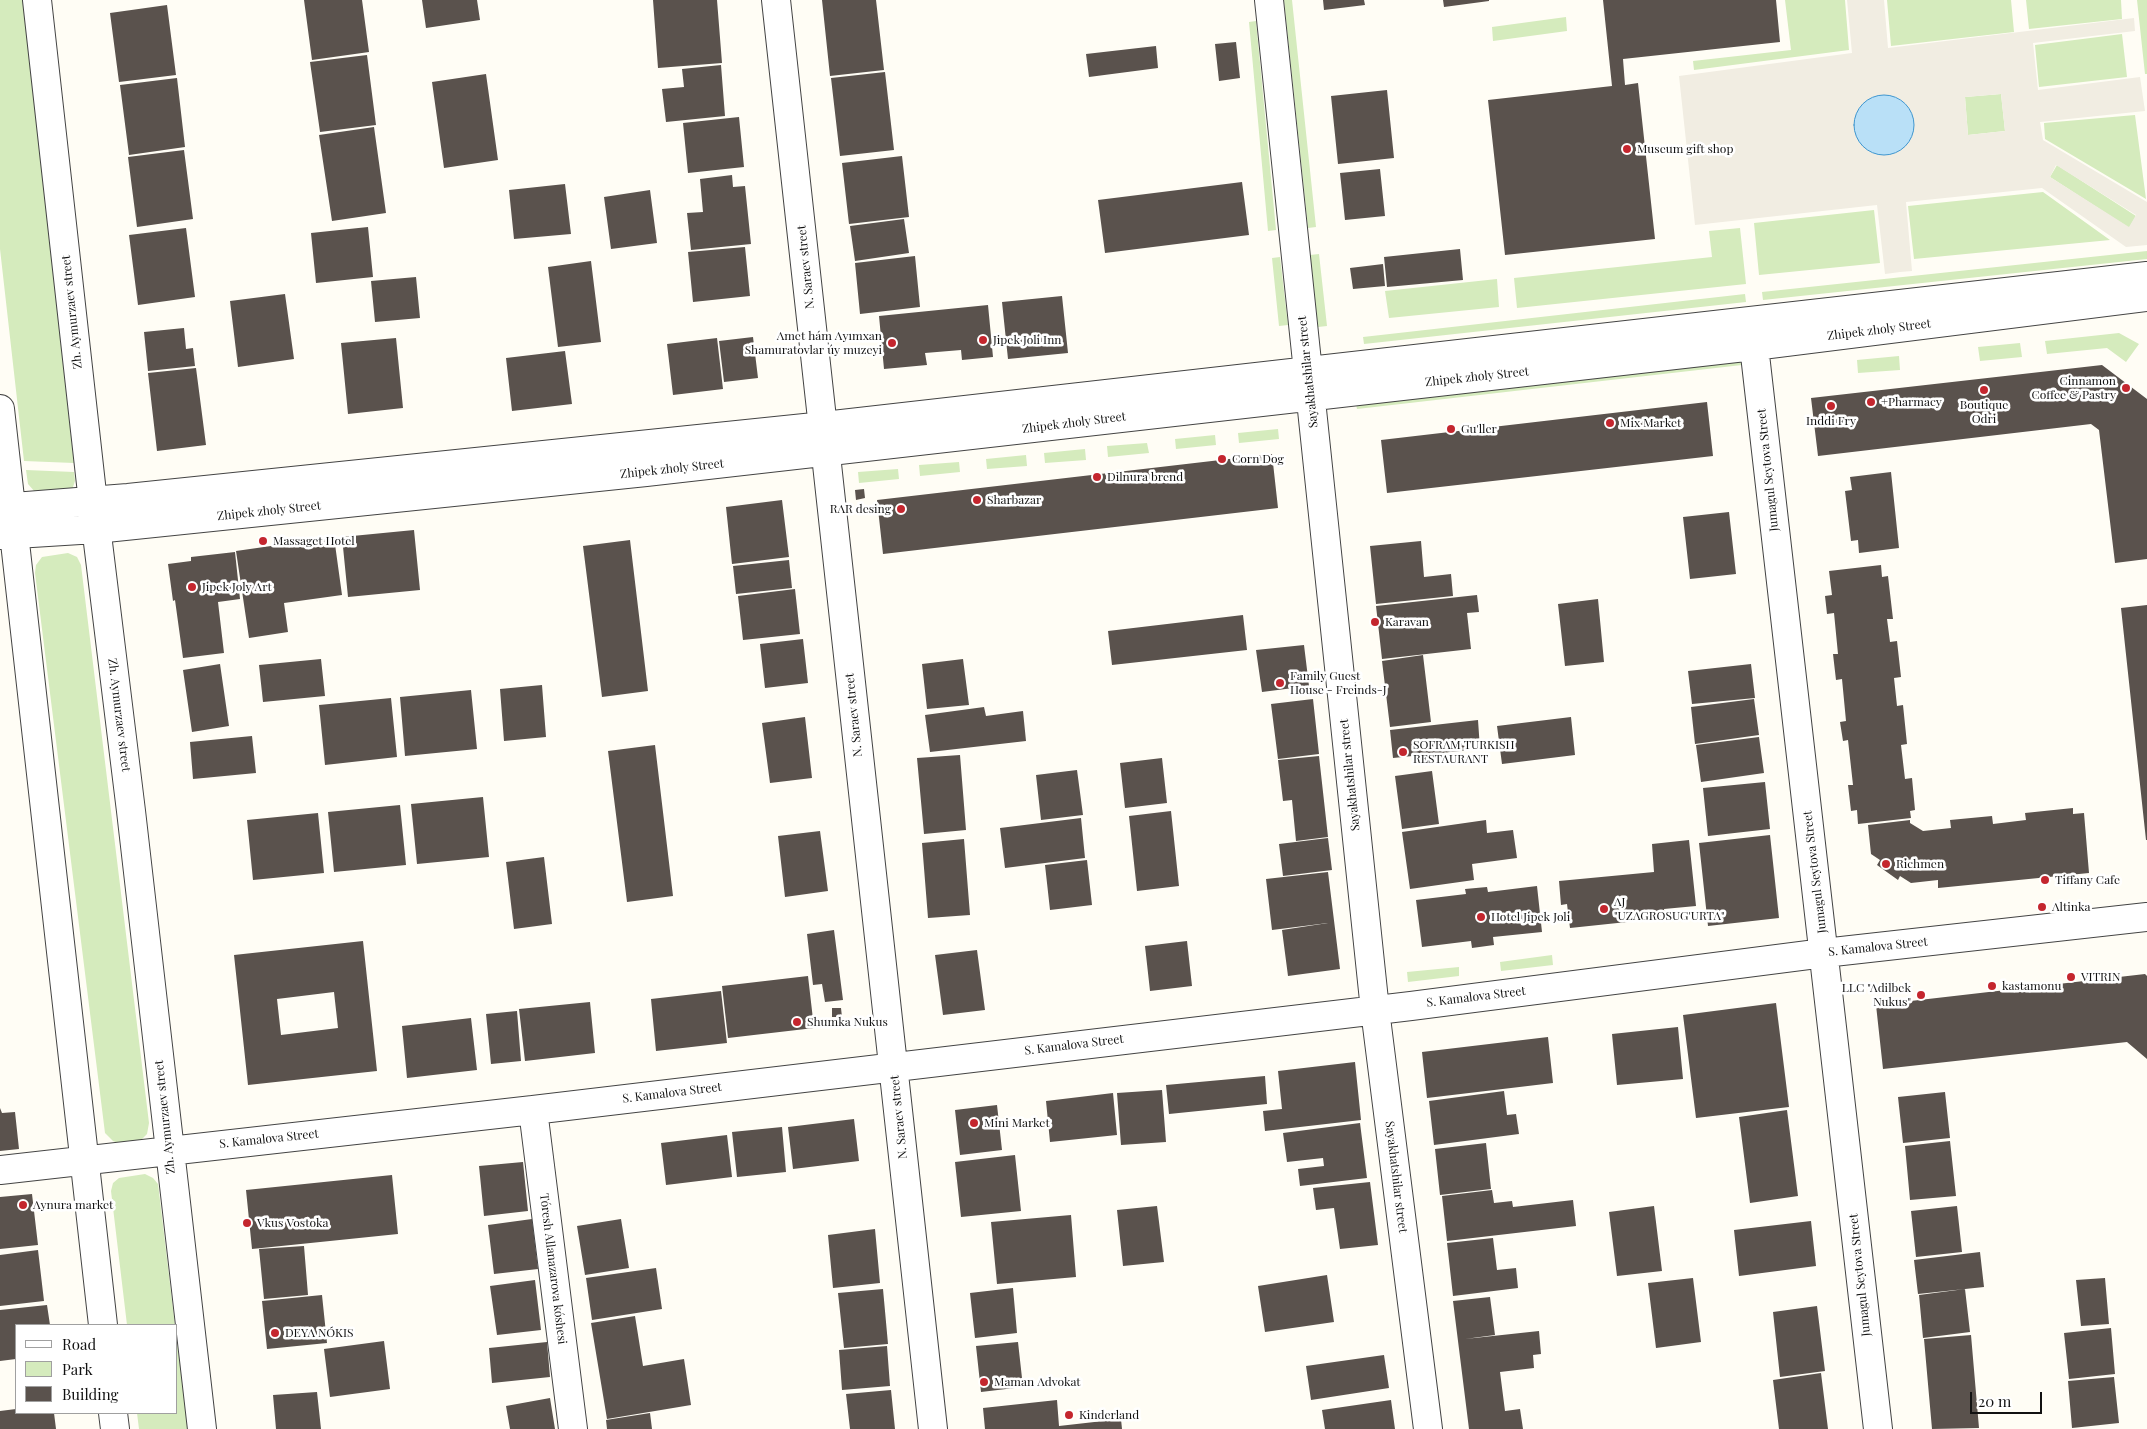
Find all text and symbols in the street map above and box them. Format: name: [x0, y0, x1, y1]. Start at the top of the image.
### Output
place label: Museum gift shop: [1637, 142, 1733, 156]
marker: Museum gift shop: [1621, 143, 1633, 155]
street label: N. Saraev street: [794, 224, 818, 310]
street label: Zh. Aymurzaev street: [59, 254, 85, 370]
street label: Sayakhatshilar street: [1295, 315, 1321, 429]
street label: Zhipek zholy Street: [1826, 317, 1932, 343]
place label: Amet hám Ayımxan Shamuratovlar úy muzeyi: [745, 329, 882, 357]
place label: Jipek Joli Inn: [993, 333, 1061, 347]
marker: Jipek Joli Inn: [977, 334, 989, 346]
marker: Amet hám Ayımxan Shamuratovlar úy muzeyi: [886, 337, 898, 349]
street label: Zhipek zholy Street: [1424, 364, 1530, 390]
place label: Cinnamon Coffee & Pastry: [2031, 374, 2116, 402]
marker: Cinnamon Coffee & Pastry: [2120, 382, 2132, 394]
marker: Boutique Odri: [1978, 384, 1990, 396]
place label: +Pharmacy: [1881, 395, 1942, 409]
marker: +Pharmacy: [1865, 396, 1877, 408]
place label: Boutique Odri: [1960, 398, 2008, 426]
marker: Inddi Fry: [1825, 400, 1837, 412]
street label: Jumagul Seytova Street: [1754, 408, 1782, 532]
street label: Zhipek zholy Street: [1021, 410, 1127, 436]
place label: Inddi Fry: [1806, 414, 1856, 428]
place label: Mix Market: [1620, 416, 1681, 430]
marker: Mix Market: [1604, 417, 1616, 429]
place label: Gu'ller: [1461, 422, 1497, 436]
marker: Gu'ller: [1445, 423, 1457, 435]
place label: Corn Dog: [1232, 452, 1284, 466]
marker: Corn Dog: [1216, 453, 1228, 465]
street label: Zhipek zholy Street: [619, 456, 725, 482]
place label: Dilnura brend: [1107, 470, 1183, 484]
marker: Dilnura brend: [1091, 471, 1103, 483]
place label: Sharbazar: [987, 493, 1041, 507]
marker: Sharbazar: [971, 494, 983, 506]
street label: Zhipek zholy Street: [216, 498, 322, 524]
place label: RAR desing: [830, 502, 891, 516]
marker: RAR desing: [895, 503, 907, 515]
place label: Massaget Hotel: [273, 534, 355, 548]
marker: Massaget Hotel: [257, 535, 269, 547]
place label: Jipek Joly Art: [202, 580, 272, 594]
marker: Jipek Joly Art: [186, 581, 198, 593]
place label: Karavan: [1385, 615, 1429, 629]
marker: Karavan: [1369, 616, 1381, 628]
street label: Zh. Aymurzaev street: [105, 657, 133, 773]
place label: Family Guest House - Freinds-J: [1290, 669, 1387, 697]
street label: N. Saraev street: [842, 672, 866, 758]
marker: Family Guest House - Freinds-J: [1274, 677, 1286, 689]
street label: Sayakhatshilar street: [1337, 718, 1363, 832]
place label: SOFRAM TURKISH RESTAURANT: [1413, 738, 1515, 766]
marker: SOFRAM TURKISH RESTAURANT: [1397, 746, 1409, 758]
street label: Jumagul Seytova Street: [1800, 810, 1830, 934]
place label: Richmen: [1896, 857, 1944, 871]
marker: Richmen: [1880, 858, 1892, 870]
place label: Tiffany Cafe: [2055, 873, 2120, 887]
marker: Tiffany Cafe: [2039, 874, 2051, 886]
place label: AJ "UZAGROSUG'URTA": [1614, 895, 1725, 923]
place label: Altinka: [2052, 900, 2090, 914]
marker: Altinka: [2036, 901, 2048, 913]
marker: AJ "UZAGROSUG'URTA": [1598, 903, 1610, 915]
place label: Hotel Jipek Joli: [1491, 910, 1570, 924]
marker: Hotel Jipek Joli: [1475, 911, 1487, 923]
street label: S. Kamalova Street: [1828, 935, 1928, 959]
place label: VITRIN: [2081, 970, 2120, 984]
marker: VITRIN: [2065, 971, 2077, 983]
place label: kastamonu: [2002, 979, 2061, 993]
marker: kastamonu: [1986, 980, 1998, 992]
place label: LLC "Adilbek Nukus": [1842, 981, 1911, 1009]
street label: S. Kamalova Street: [1426, 984, 1526, 1010]
marker: LLC "Adilbek Nukus": [1915, 989, 1927, 1001]
place label: Shumka Nukus: [807, 1015, 888, 1029]
marker: Shumka Nukus: [791, 1016, 803, 1028]
street label: S. Kamalova Street: [1024, 1032, 1124, 1058]
street label: Zh. Aymurzaev street: [152, 1059, 178, 1175]
street label: N. Saraev street: [887, 1074, 911, 1160]
street label: S. Kamalova Street: [622, 1080, 722, 1106]
place label: Mini Market: [984, 1116, 1050, 1130]
marker: Mini Market: [968, 1117, 980, 1129]
street label: Sayakhatshilar street: [1382, 1120, 1410, 1234]
street label: S. Kamalova Street: [219, 1127, 319, 1151]
street label: Tóresh Allanazarova kóshesi: [537, 1193, 569, 1345]
place label: Aynura market: [33, 1198, 113, 1212]
marker: Aynura market: [17, 1199, 29, 1211]
street label: Jumagul Seytova Street: [1846, 1213, 1874, 1337]
place label: Vkus Vostoka: [257, 1216, 328, 1230]
marker: Vkus Vostoka: [241, 1217, 253, 1229]
legend: [15, 1324, 178, 1414]
place label: DEYA NÓKIS: [285, 1326, 354, 1340]
marker: DEYA NÓKIS: [269, 1327, 281, 1339]
text: Road: [62, 1334, 96, 1354]
text: Park: [62, 1359, 93, 1379]
place label: Maman Advokat: [994, 1375, 1081, 1389]
marker: Maman Advokat: [978, 1376, 990, 1388]
scale bar: [1972, 1382, 2044, 1414]
text: Building: [62, 1384, 118, 1404]
text: 20 m: [1978, 1391, 2011, 1411]
place label: Kinderland: [1079, 1408, 1139, 1422]
marker: Kinderland: [1063, 1409, 1075, 1421]

